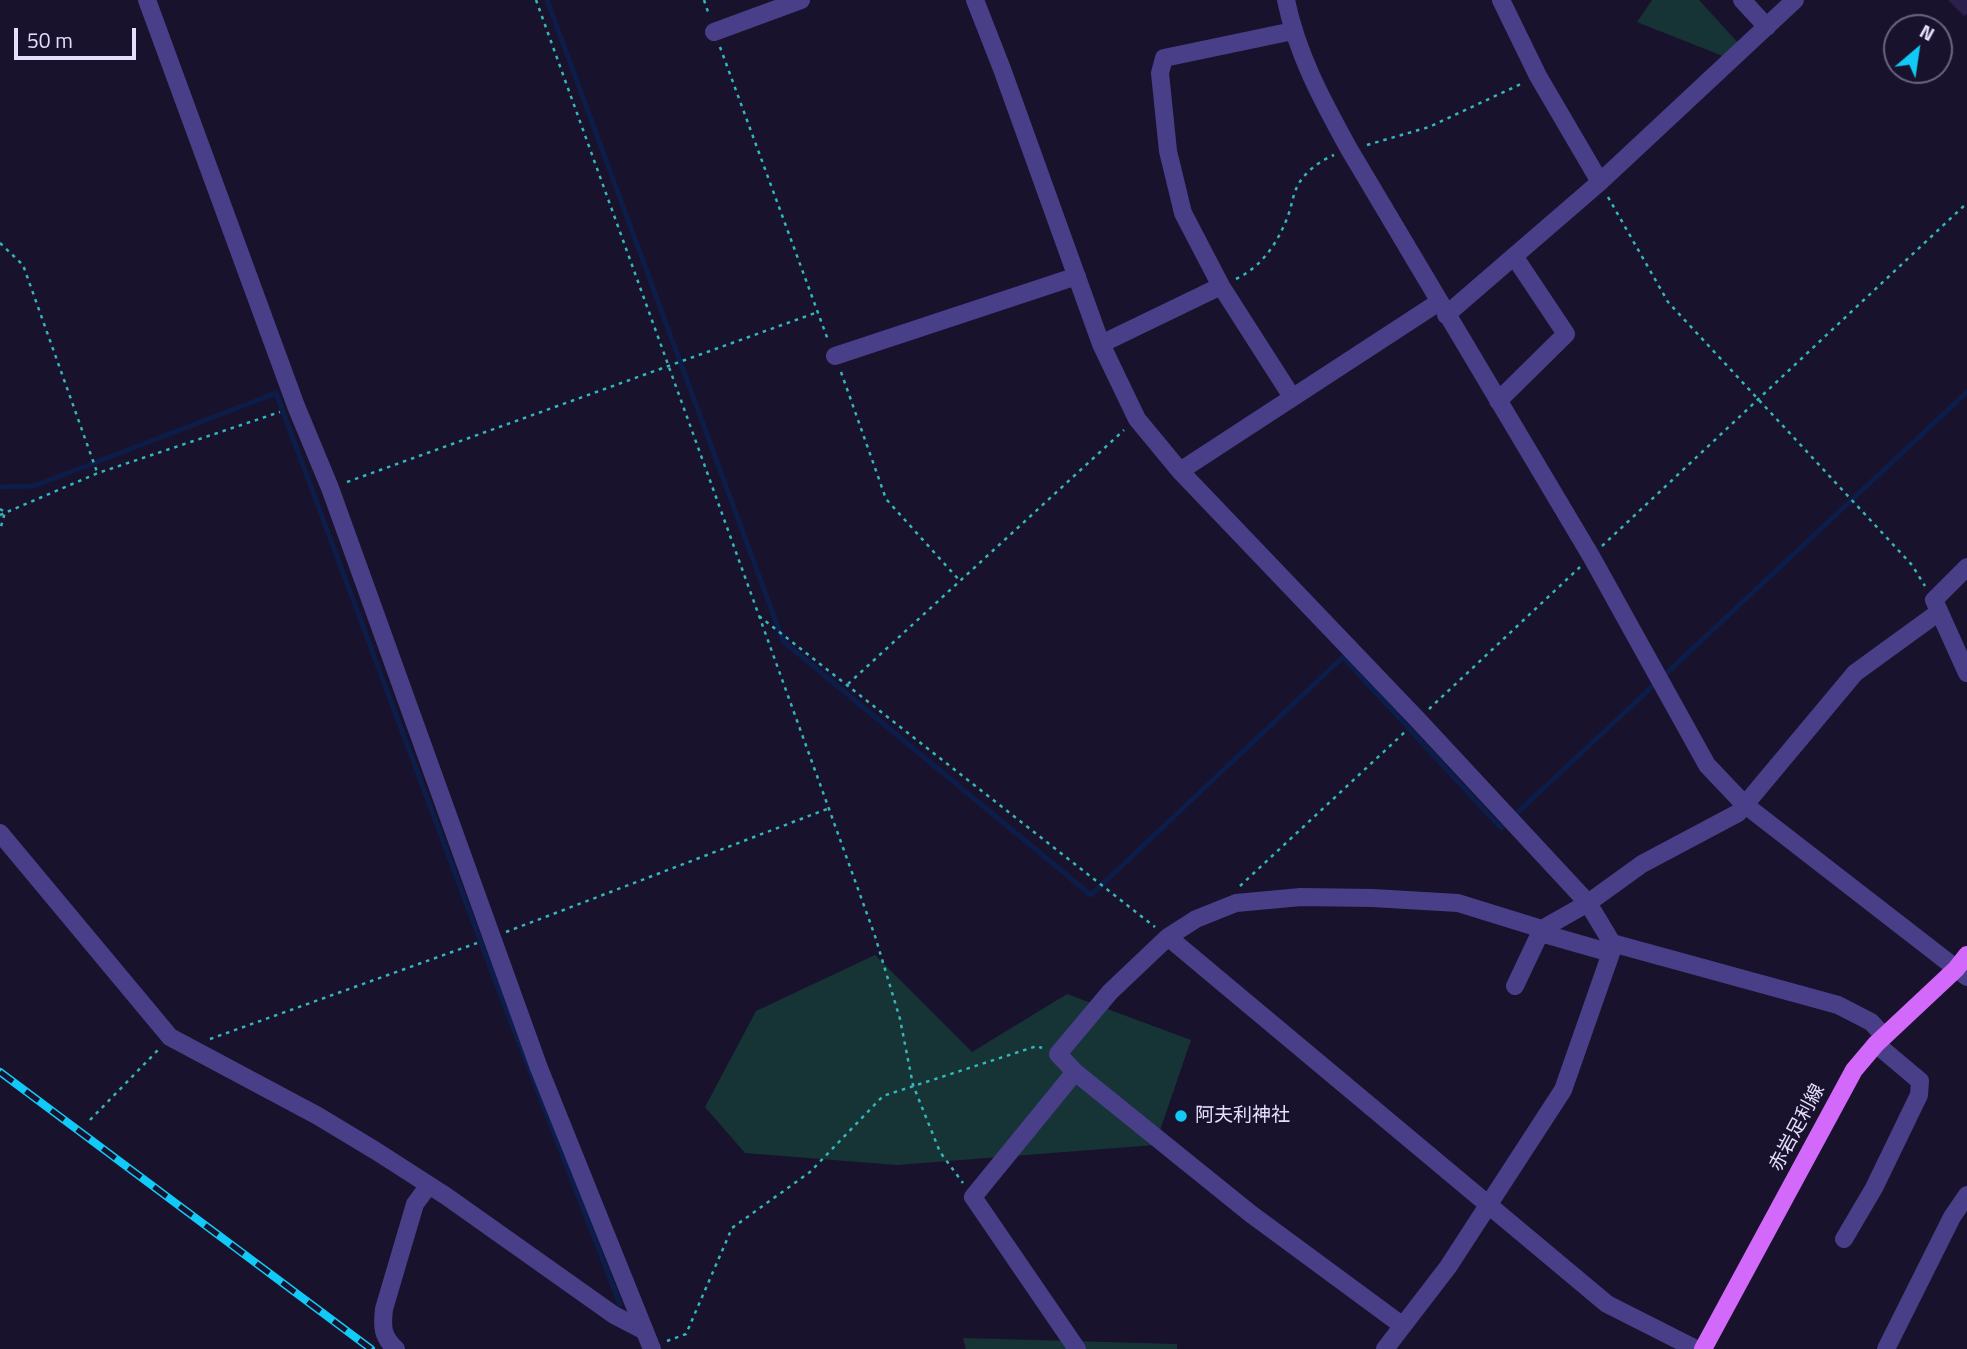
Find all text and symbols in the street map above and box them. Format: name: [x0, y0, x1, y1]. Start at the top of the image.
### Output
scale bar: [18, 14, 140, 58]
north arrow: [1883, 14, 1953, 84]
text: N: [1915, 16, 1940, 48]
text: 50 m: [27, 24, 73, 56]
street label: 赤岩足利線: [1766, 1081, 1830, 1175]
place label: 阿夫利神社: [1195, 1105, 1290, 1127]
marker: 阿夫利神社: [1173, 1108, 1189, 1124]

